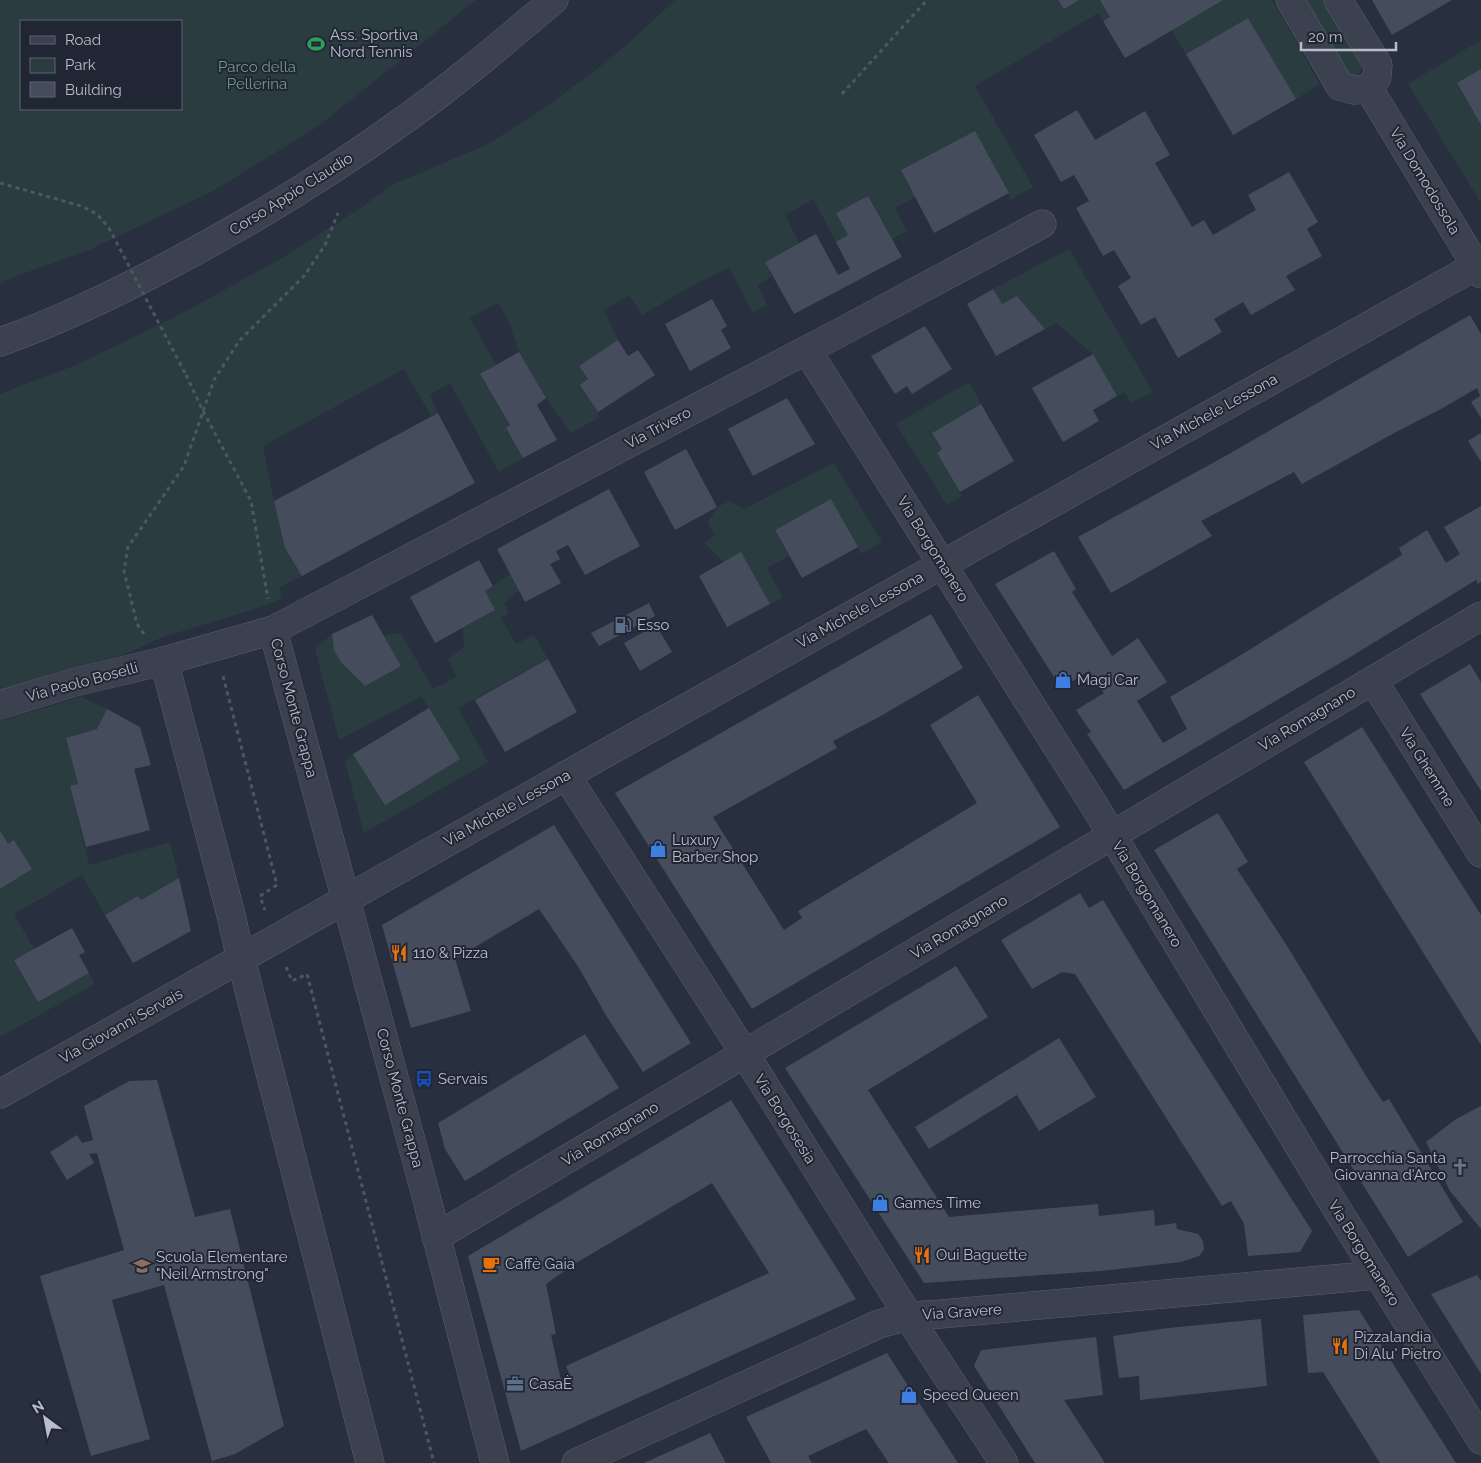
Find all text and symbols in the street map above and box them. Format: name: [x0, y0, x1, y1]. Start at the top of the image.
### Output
legend: [20, 20, 182, 110]
scale bar: [1301, 20, 1396, 52]
place label: Ass. Sportiva Nord Tennis: [330, 26, 418, 61]
text: 20 m: [1308, 28, 1343, 46]
text: Road: [65, 31, 101, 49]
sports icon: Ass. Sportiva Nord Tennis: [306, 34, 326, 54]
text: Park: [65, 56, 96, 74]
park label: Parco della Pellerina: [218, 58, 296, 93]
text: Building: [65, 81, 122, 99]
street label: Via Domodossola: [1386, 124, 1464, 238]
street label: Corso Appio Claudio: [226, 149, 356, 239]
street label: Via Michele Lessona: [1147, 370, 1281, 454]
street label: Via Trivero: [622, 403, 694, 453]
street label: Via Borgomanero: [893, 493, 973, 605]
street label: Via Michele Lessona: [793, 568, 927, 652]
fuel station icon: Esso: [613, 615, 633, 635]
place label: Esso: [637, 616, 670, 634]
street label: Corso Monte Grappa: [267, 636, 321, 780]
street label: Via Paolo Boselli: [24, 658, 140, 706]
shop icon: Magi Car: [1053, 670, 1073, 690]
place label: Magi Car: [1077, 671, 1139, 689]
street label: Via Romagnano: [1255, 683, 1359, 755]
street label: Via Ghemme: [1395, 724, 1459, 810]
street label: Via Michele Lessona: [440, 766, 574, 850]
place label: Luxury Barber Shop: [672, 831, 758, 866]
street label: Via Borgomanero: [1108, 837, 1186, 951]
shop icon: Luxury Barber Shop: [648, 839, 668, 859]
street label: Via Romagnano: [907, 891, 1011, 963]
restaurant icon: 110 & Pizza: [389, 943, 409, 963]
place label: 110 & Pizza: [413, 944, 488, 962]
street label: Via Giovanni Servais: [56, 985, 186, 1067]
street label: Corso Monte Grappa: [373, 1026, 427, 1170]
bus stop icon: Servais: [414, 1069, 434, 1089]
place label: Servais: [438, 1070, 488, 1088]
street label: Via Borgosesia: [750, 1071, 820, 1167]
street label: Via Romagnano: [558, 1098, 662, 1170]
place label: Parrocchia Santa Giovanna d'Arco: [1330, 1149, 1446, 1184]
church icon: Parrocchia Santa Giovanna d'Arco: [1450, 1157, 1470, 1177]
shop icon: Games Time: [870, 1193, 890, 1213]
place label: Games Time: [894, 1194, 981, 1212]
street label: Via Borgomanero: [1324, 1197, 1404, 1309]
restaurant icon: Oui Baguette: [912, 1245, 932, 1265]
place label: Oui Baguette: [936, 1246, 1027, 1264]
place label: Scuola Elementare "Neil Armstrong": [156, 1248, 288, 1283]
cafe icon: Caffè Gaia: [481, 1254, 501, 1274]
place label: Caffè Gaia: [505, 1255, 575, 1273]
school or university icon: Scuola Elementare "Neil Armstrong": [132, 1256, 152, 1276]
street label: Via Gravere: [922, 1300, 1003, 1324]
place label: Pizzalandia Di Alu' Pietro: [1354, 1328, 1441, 1363]
restaurant icon: Pizzalandia Di Alu' Pietro: [1330, 1336, 1350, 1356]
office icon: CasaÈ: [505, 1374, 525, 1394]
place label: CasaÈ: [529, 1375, 572, 1393]
shop icon: Speed Queen: [899, 1385, 919, 1405]
place label: Speed Queen: [923, 1386, 1019, 1404]
north arrow: [20, 1393, 70, 1443]
text: N: [29, 1397, 47, 1417]

